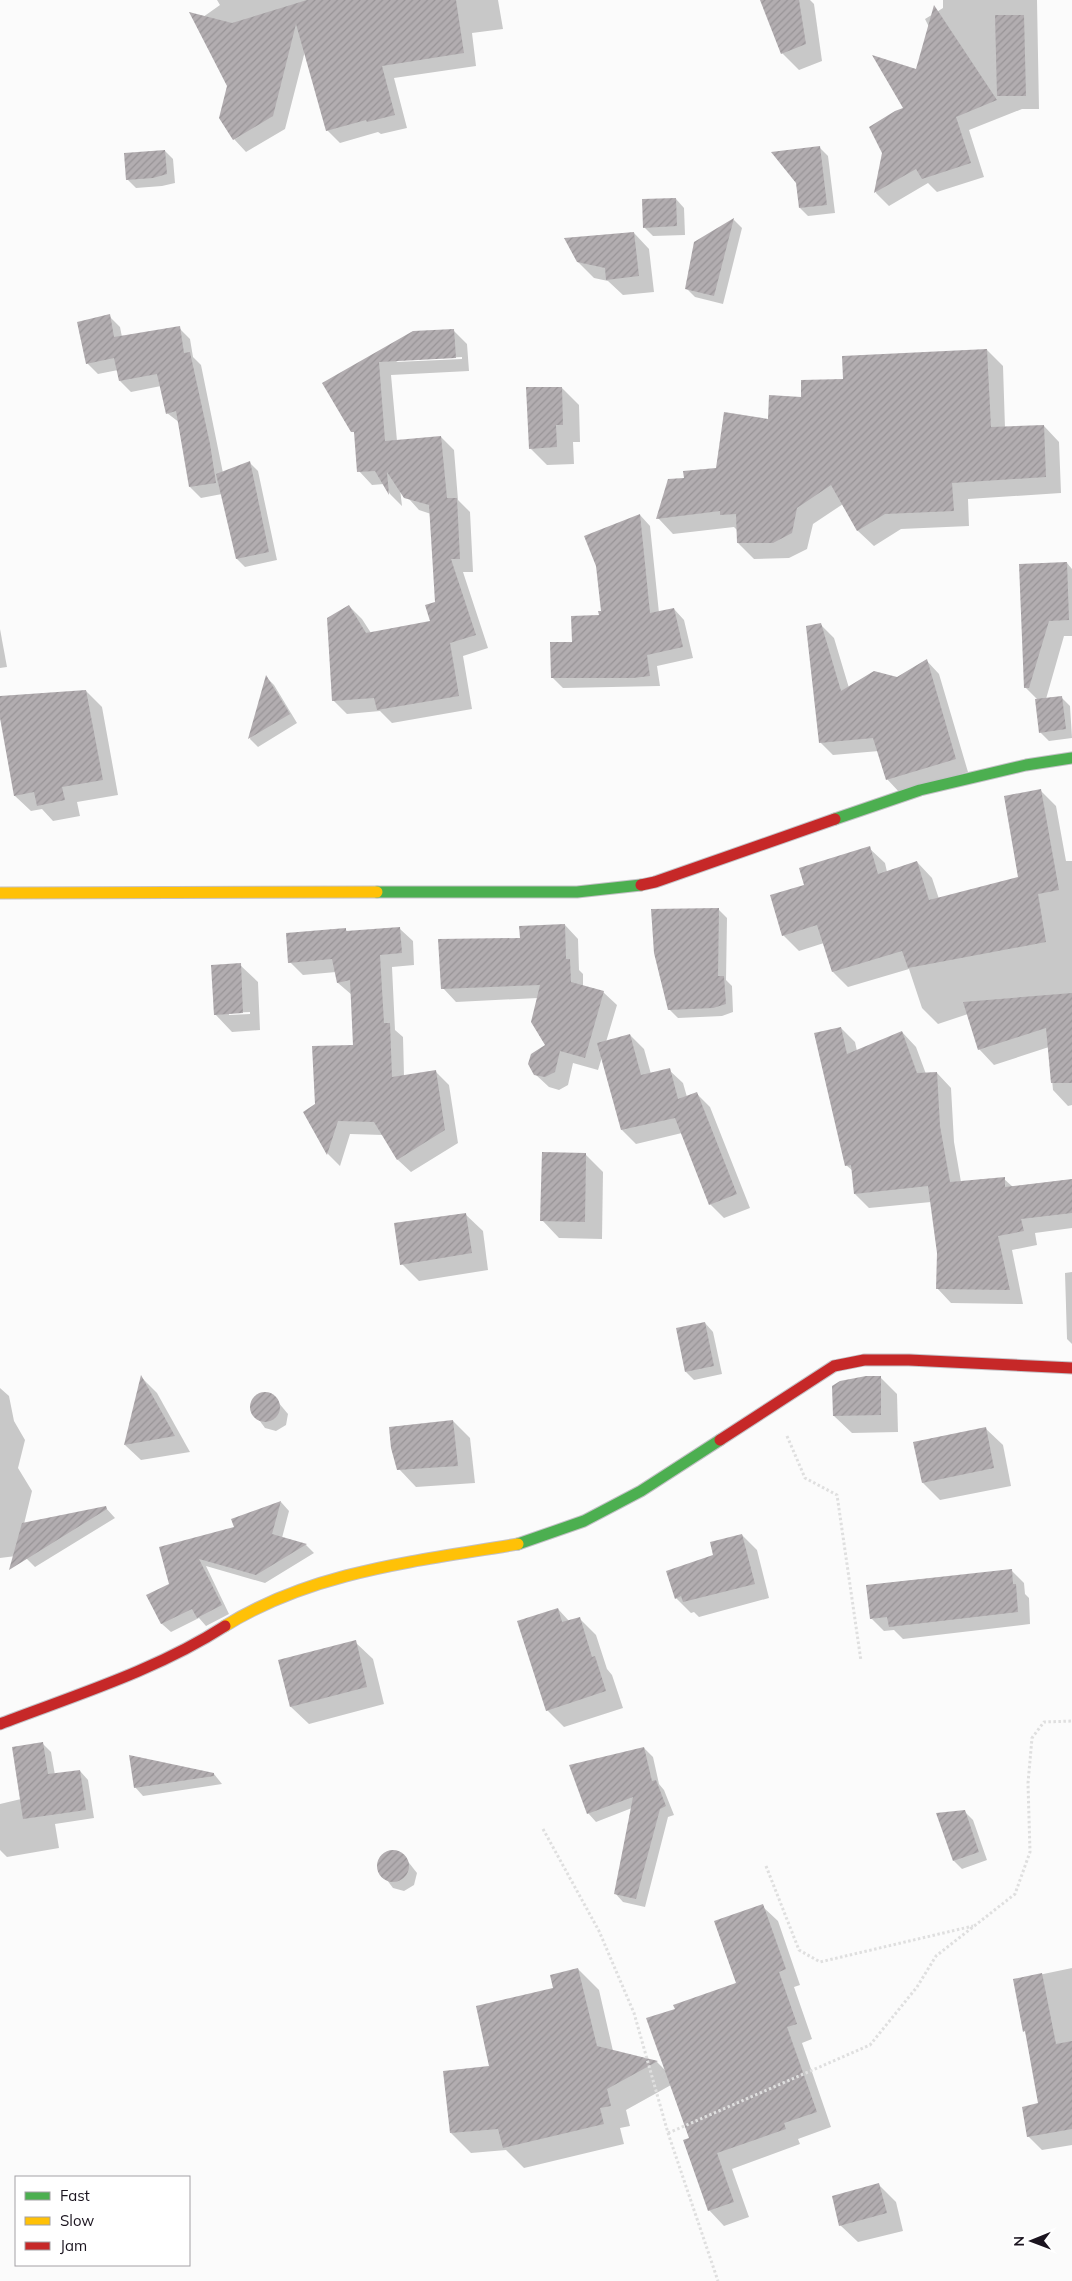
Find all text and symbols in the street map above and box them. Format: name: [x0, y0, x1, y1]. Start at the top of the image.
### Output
legend: [15, 2176, 190, 2266]
text: Fast: [60, 2186, 90, 2205]
text: Slow: [60, 2211, 94, 2230]
north arrow: [1007, 2216, 1057, 2266]
text: Jam: [60, 2236, 87, 2255]
text: N: [1010, 2236, 1028, 2247]

